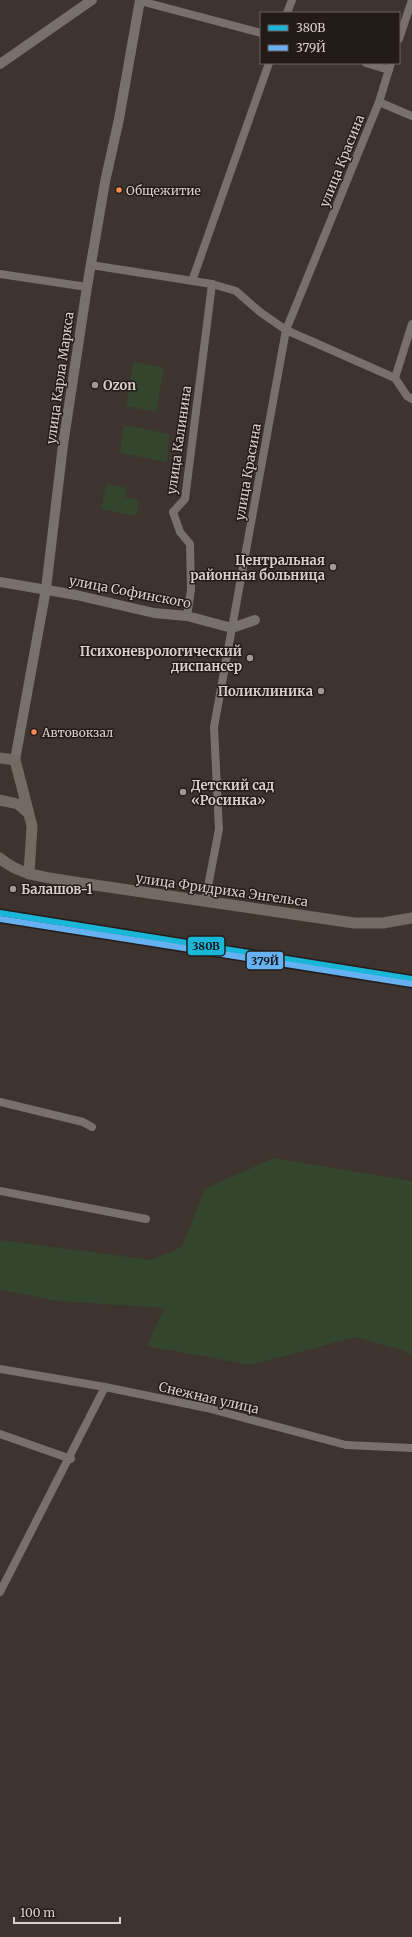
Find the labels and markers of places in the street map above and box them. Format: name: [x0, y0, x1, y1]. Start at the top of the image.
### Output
place label: Общежитие: [126, 183, 201, 198]
marker: Общежитие: [114, 185, 124, 195]
place label: Ozon: [103, 377, 136, 394]
marker: Ozon: [90, 380, 100, 390]
place label: Центральная районная больница: [190, 552, 325, 584]
marker: Центральная районная больница: [328, 562, 338, 572]
place label: Психоневрологический диспансер: [80, 643, 242, 675]
marker: Психоневрологический диспансер: [245, 653, 255, 663]
place label: Поликлиника: [218, 683, 313, 700]
marker: Поликлиника: [316, 686, 326, 696]
place label: Автовокзал: [41, 725, 113, 740]
marker: Автовокзал: [29, 727, 39, 737]
place label: Детский сад «Росинка»: [191, 777, 274, 809]
marker: Детский сад «Росинка»: [178, 787, 188, 797]
place label: Балашов-1: [21, 881, 93, 898]
marker: Балашов-1: [8, 884, 18, 894]

